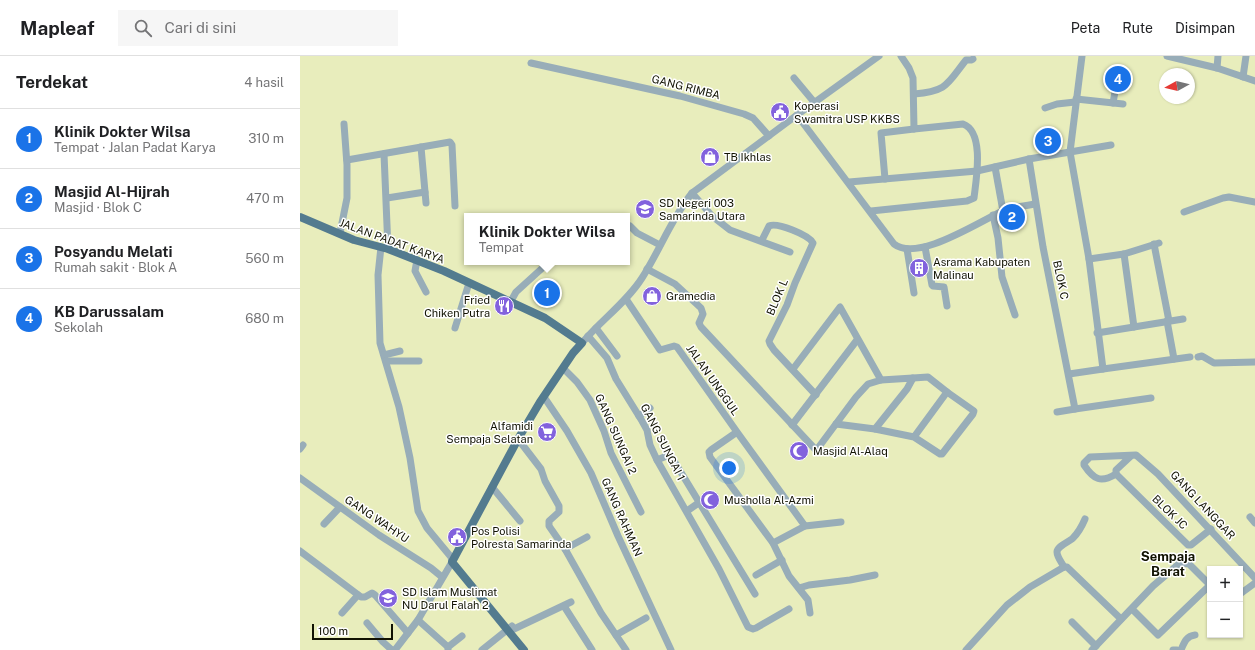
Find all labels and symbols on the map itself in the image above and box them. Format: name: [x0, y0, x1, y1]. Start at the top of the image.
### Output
pin: 4: [1105, 64, 1131, 94]
north arrow: [1159, 68, 1195, 104]
street label: GANG RIMBA: [650, 73, 722, 101]
place label: Koperasi Swamitra USP KKBS: [794, 100, 900, 125]
public building icon: Koperasi Swamitra USP KKBS: [769, 101, 791, 123]
pin: 3: [1035, 126, 1061, 156]
shop icon: TB Ikhlas: [699, 146, 721, 168]
place label: TB Ikhlas: [724, 151, 772, 163]
place label: SD Negeri 003 Samarinda Utara: [659, 197, 745, 222]
school or university icon: SD Negeri 003 Samarinda Utara: [634, 198, 656, 220]
pin: 2: [999, 202, 1025, 232]
street label: JALAN PADAT KARYA: [338, 216, 446, 266]
place label: Asrama Kabupaten Malinau: [933, 256, 1030, 281]
building icon: Asrama Kabupaten Malinau: [908, 257, 930, 279]
street label: BLOK C: [1051, 259, 1071, 301]
street label: BLOK L: [764, 277, 790, 317]
pin: 1: [534, 278, 560, 308]
shop icon: Gramedia: [641, 285, 663, 307]
place label: Gramedia: [666, 290, 715, 302]
place label: Fried Chiken Putra: [424, 294, 490, 319]
restaurant icon: Fried Chiken Putra: [493, 295, 515, 317]
street label: JALAN UNGGUL: [684, 342, 742, 418]
street label: GANG SUNGAI 2: [593, 392, 639, 476]
street label: GANG SUNGAI 1: [638, 402, 688, 482]
place label: Alfamidi Sempaja Selatan: [446, 420, 533, 445]
supermarket icon: Alfamidi Sempaja Selatan: [536, 421, 558, 443]
mosque icon: Masjid Al-Alaq: [788, 440, 810, 462]
place label: Masjid Al-Alaq: [813, 445, 888, 457]
your location: [719, 458, 739, 478]
street label: GANG LANGGAR: [1168, 468, 1238, 542]
street label: GANG RAHMAN: [599, 476, 645, 558]
mosque icon: Musholla Al-Azmi: [699, 489, 721, 511]
street label: GANG WAHYU: [343, 493, 411, 545]
street label: BLOK JC: [1150, 493, 1190, 531]
place label: Musholla Al-Azmi: [724, 494, 814, 506]
place label: Pos Polisi Polresta Samarinda: [471, 525, 571, 550]
public building icon: Pos Polisi Polresta Samarinda: [446, 526, 468, 548]
district label: Sempaja Barat: [1141, 549, 1195, 579]
place label: SD Islam Muslimat NU Darul Falah 2: [402, 586, 497, 611]
school or university icon: SD Islam Muslimat NU Darul Falah 2: [377, 587, 399, 609]
scale bar: [312, 622, 393, 641]

